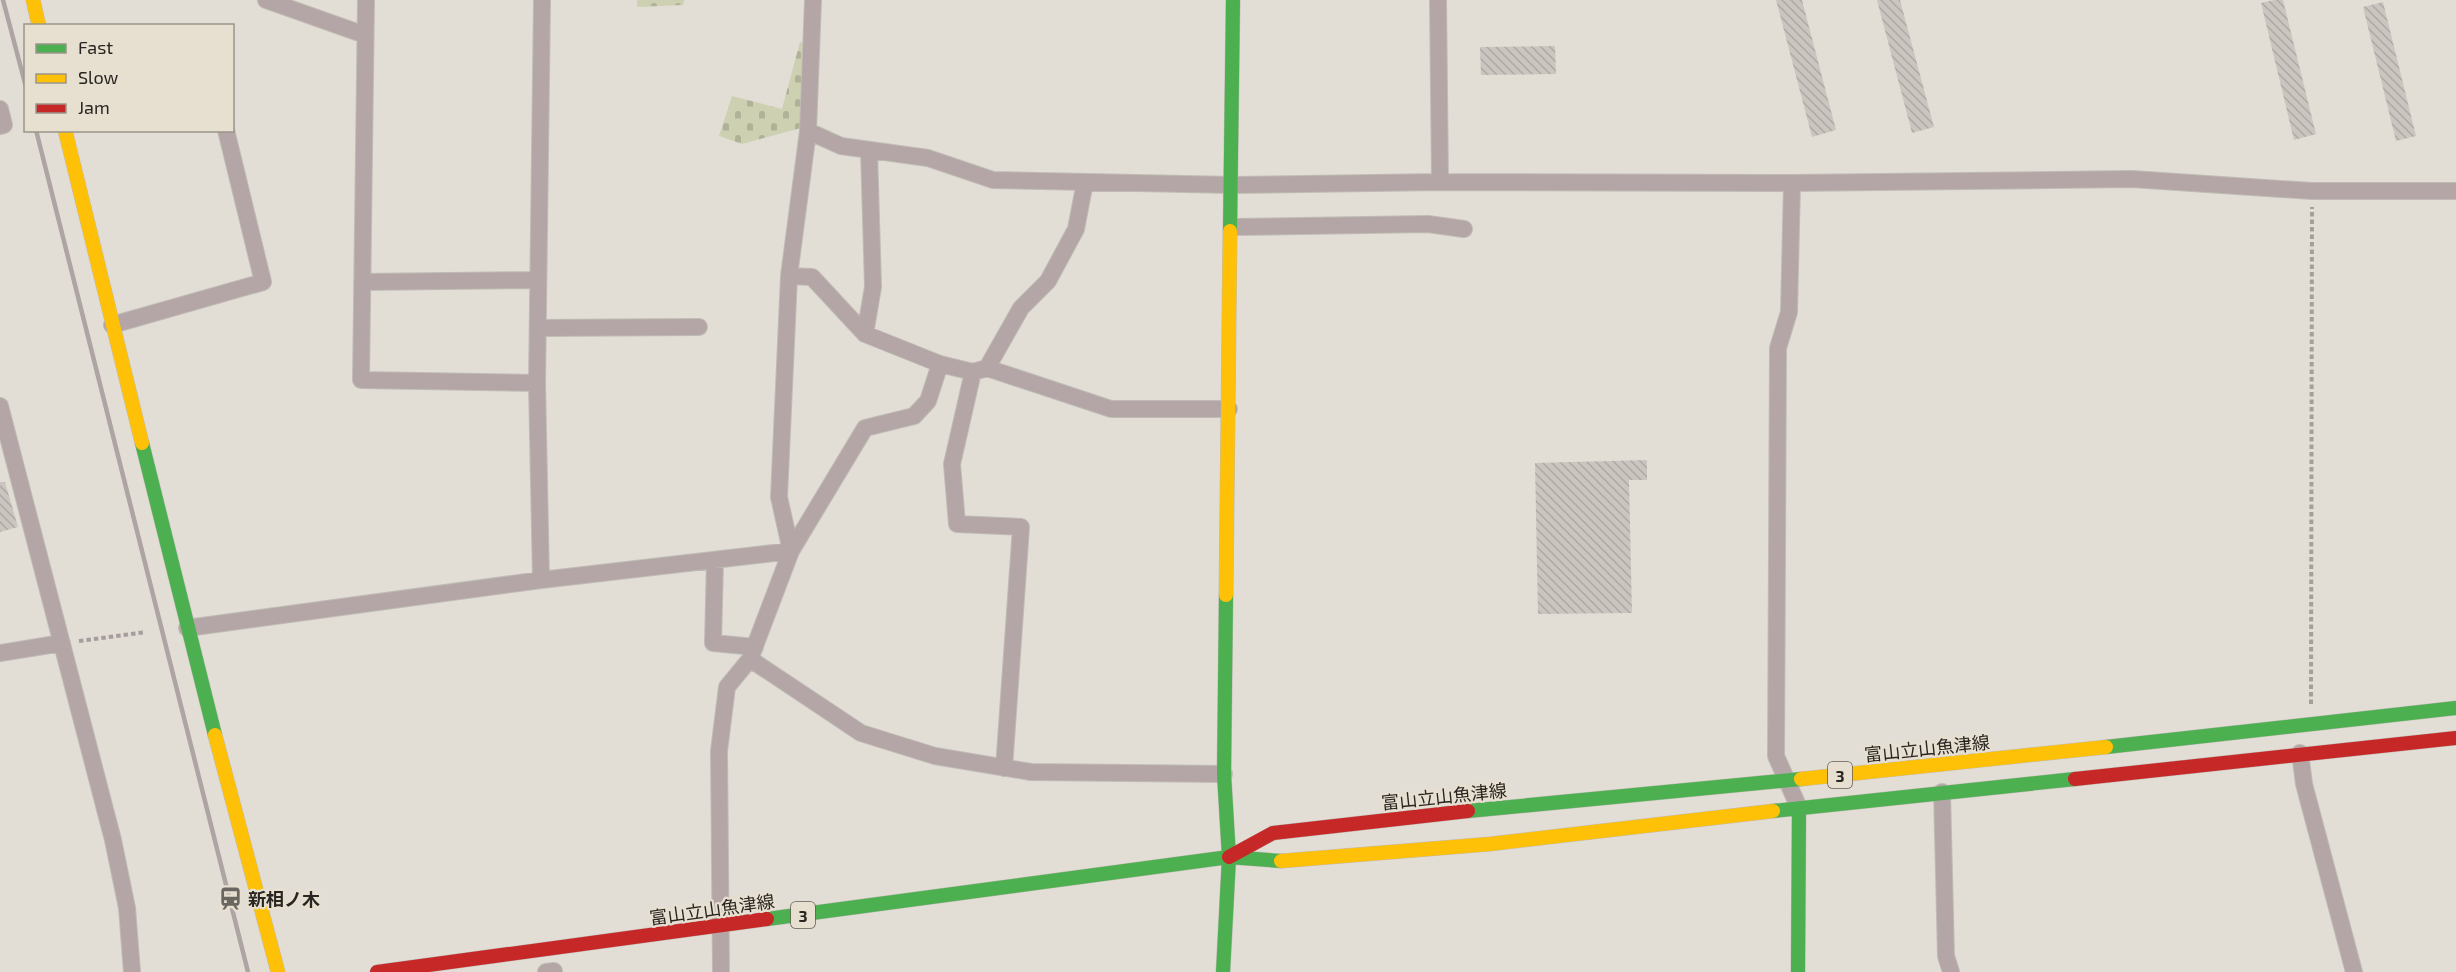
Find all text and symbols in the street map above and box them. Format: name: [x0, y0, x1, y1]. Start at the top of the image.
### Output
legend: [24, 24, 234, 132]
text: Fast: [78, 36, 113, 58]
text: Slow: [78, 66, 119, 88]
text: Jam: [78, 96, 110, 118]
street label: 富山立山魚津線: [1863, 730, 1991, 766]
road number: 3: [1828, 762, 1852, 788]
street label: 富山立山魚津線: [1380, 778, 1508, 814]
station icon: 新相ノ木: [217, 886, 243, 912]
place label: 新相ノ木: [248, 888, 320, 910]
street label: 富山立山魚津線: [648, 889, 776, 929]
road number: 3: [791, 902, 815, 928]

